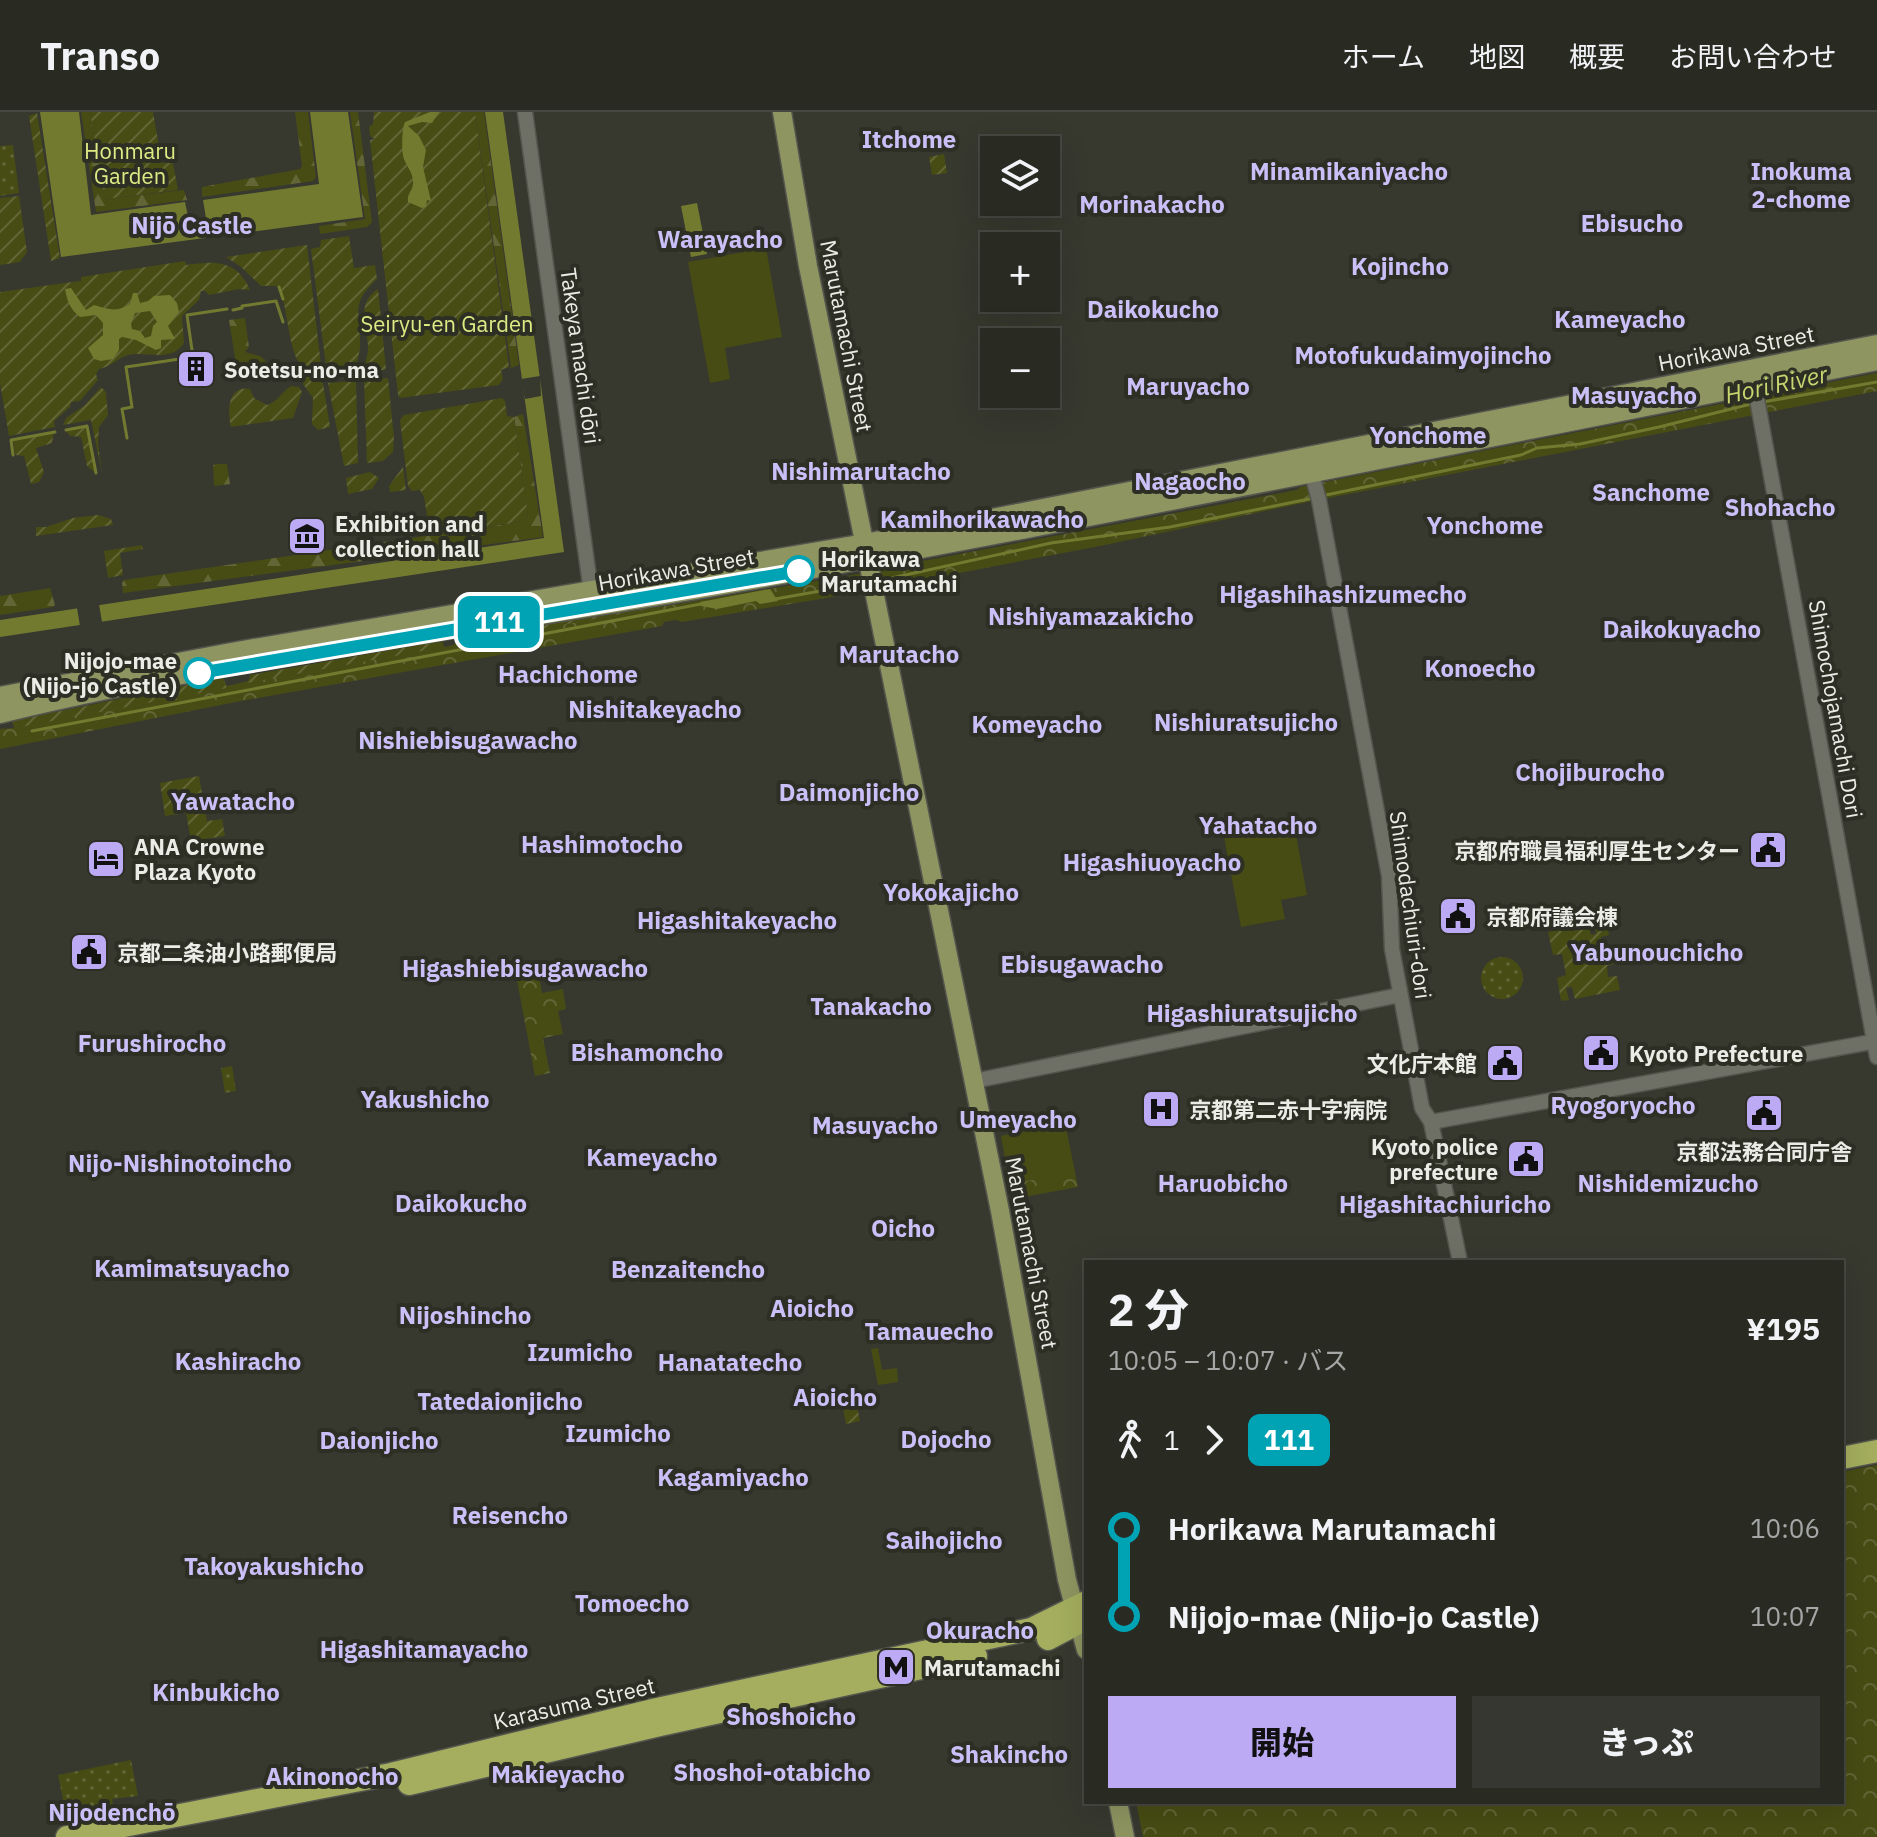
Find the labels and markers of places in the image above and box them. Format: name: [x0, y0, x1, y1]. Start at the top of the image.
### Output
building icon: Sotetsu-no-ma: [175, 348, 217, 390]
place label: Sotetsu-no-ma: [224, 355, 379, 384]
place label: Exhibition and collection hall: [335, 509, 484, 563]
museum icon: Exhibition and collection hall: [286, 515, 328, 557]
place label: Horikawa Marutamachi: [821, 544, 957, 598]
marker: Horikawa Marutamachi: [784, 556, 814, 586]
place label: Nijojo-mae (Nijo-jo Castle): [23, 646, 177, 700]
marker: Nijojo-mae (Nijo-jo Castle): [184, 658, 214, 688]
public building icon: 京都府職員福利厚生センター: [1747, 829, 1789, 871]
place label: ANA Crowne Plaza Kyoto: [134, 832, 265, 886]
place label: 京都府職員福利厚生センター: [1454, 836, 1740, 865]
hotel icon: ANA Crowne Plaza Kyoto: [85, 838, 127, 880]
public building icon: 京都府議会棟: [1437, 895, 1479, 937]
place label: 京都府議会棟: [1486, 902, 1618, 931]
public building icon: 京都二条油小路郵便局: [68, 931, 110, 973]
place label: 京都二条油小路郵便局: [117, 938, 337, 967]
public building icon: Kyoto Prefecture: [1580, 1032, 1622, 1074]
place label: Kyoto Prefecture: [1629, 1039, 1803, 1068]
public building icon: 文化庁本館: [1484, 1042, 1526, 1084]
place label: 文化庁本館: [1367, 1049, 1477, 1078]
hospital icon: 京都第二赤十字病院: [1140, 1088, 1182, 1130]
public building icon: 京都法務合同庁舎: [1743, 1092, 1785, 1134]
place label: 京都第二赤十字病院: [1189, 1095, 1387, 1124]
place label: Kyoto police prefecture: [1371, 1132, 1498, 1186]
place label: 京都法務合同庁舎: [1676, 1137, 1852, 1166]
public building icon: Kyoto police prefecture: [1505, 1138, 1547, 1180]
metro station icon: Marutamachi: [875, 1646, 917, 1688]
place label: Marutamachi: [924, 1653, 1060, 1682]

